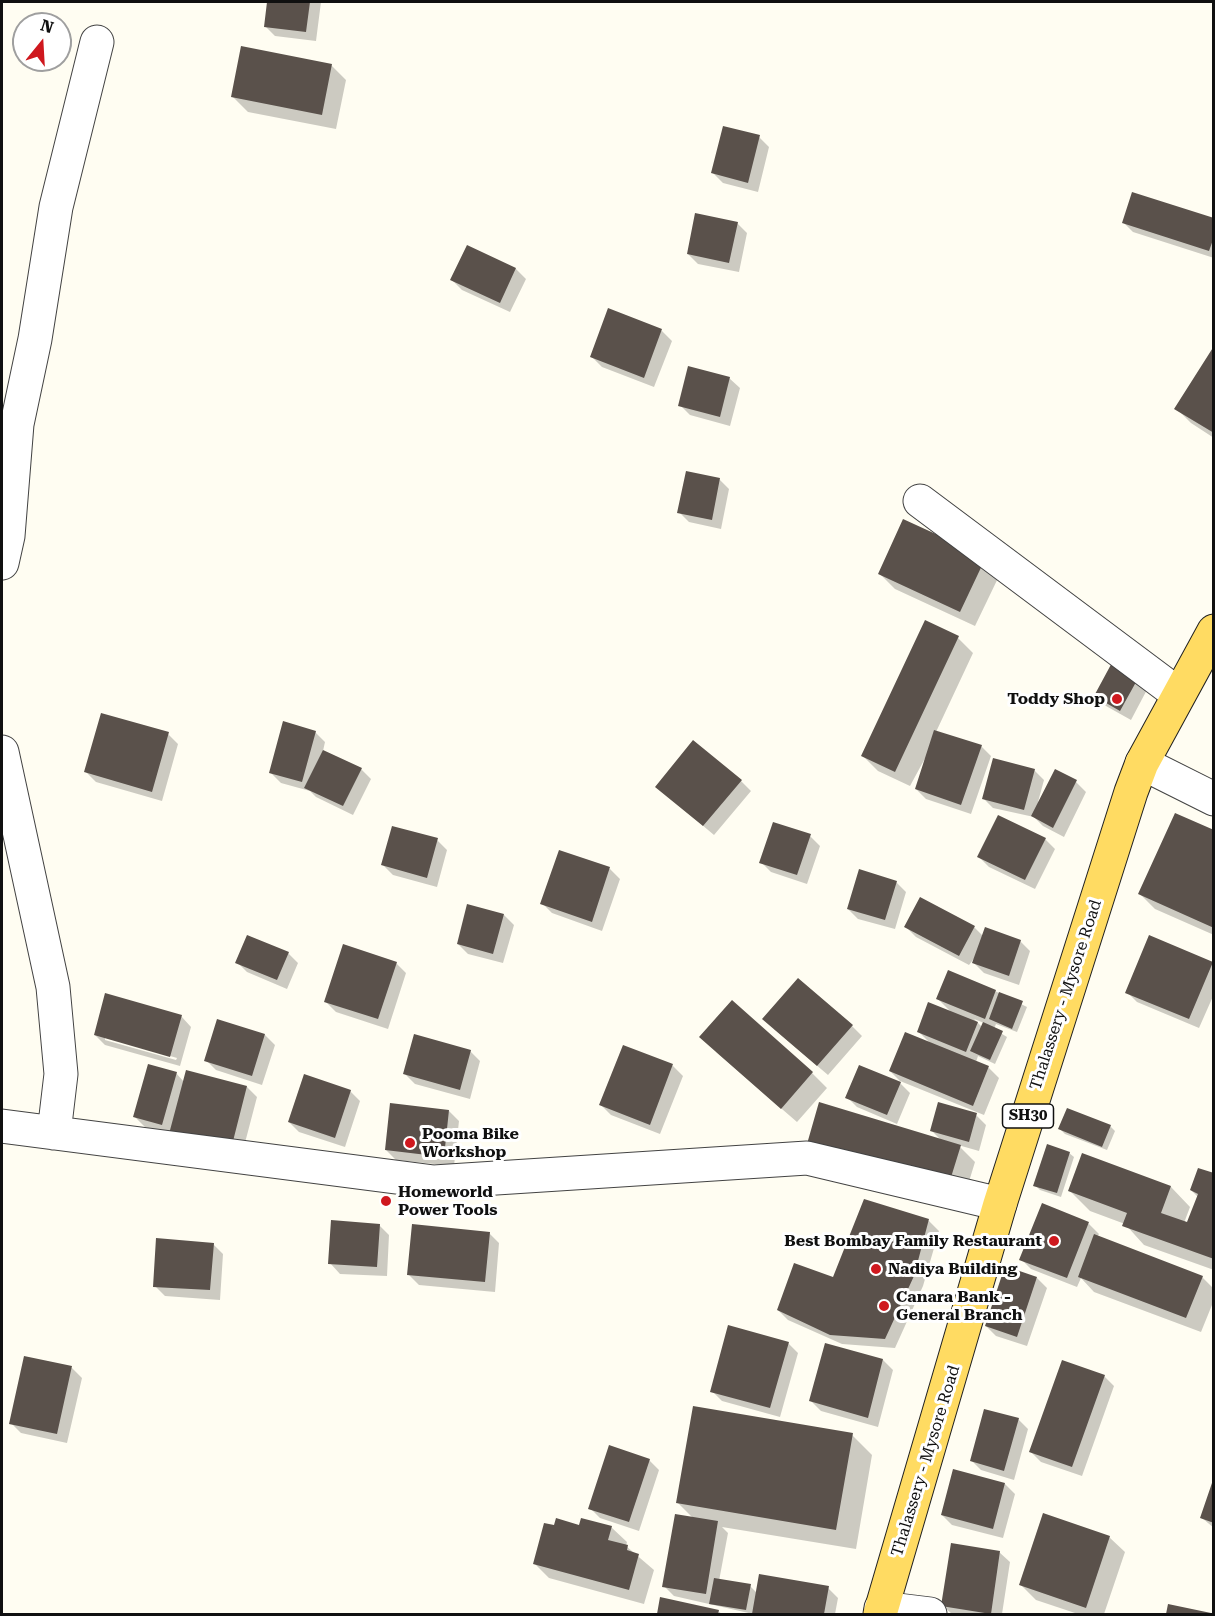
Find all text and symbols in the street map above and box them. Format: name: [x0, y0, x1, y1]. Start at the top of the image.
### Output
north arrow: [12, 12, 72, 72]
text: N: [38, 15, 56, 37]
place label: Toddy Shop: [1007, 689, 1105, 709]
marker: Toddy Shop: [1110, 692, 1124, 706]
street label: Thalassery - Mysore Road: [1026, 897, 1106, 1093]
road number: SH30: [1002, 1104, 1054, 1128]
place label: Pooma Bike Workshop: [422, 1124, 519, 1162]
marker: Pooma Bike Workshop: [403, 1136, 417, 1150]
place label: Homeworld Power Tools: [398, 1182, 498, 1220]
marker: Homeworld Power Tools: [379, 1194, 393, 1208]
place label: Best Bombay Family Restaurant: [784, 1231, 1042, 1251]
marker: Best Bombay Family Restaurant: [1047, 1234, 1061, 1248]
place label: Nadiya Building: [888, 1259, 1017, 1279]
marker: Nadiya Building: [869, 1262, 883, 1276]
place label: Canara Bank - General Branch: [896, 1287, 1022, 1325]
marker: Canara Bank - General Branch: [877, 1299, 891, 1313]
street label: Thalassery - Mysore Road: [888, 1363, 964, 1559]

